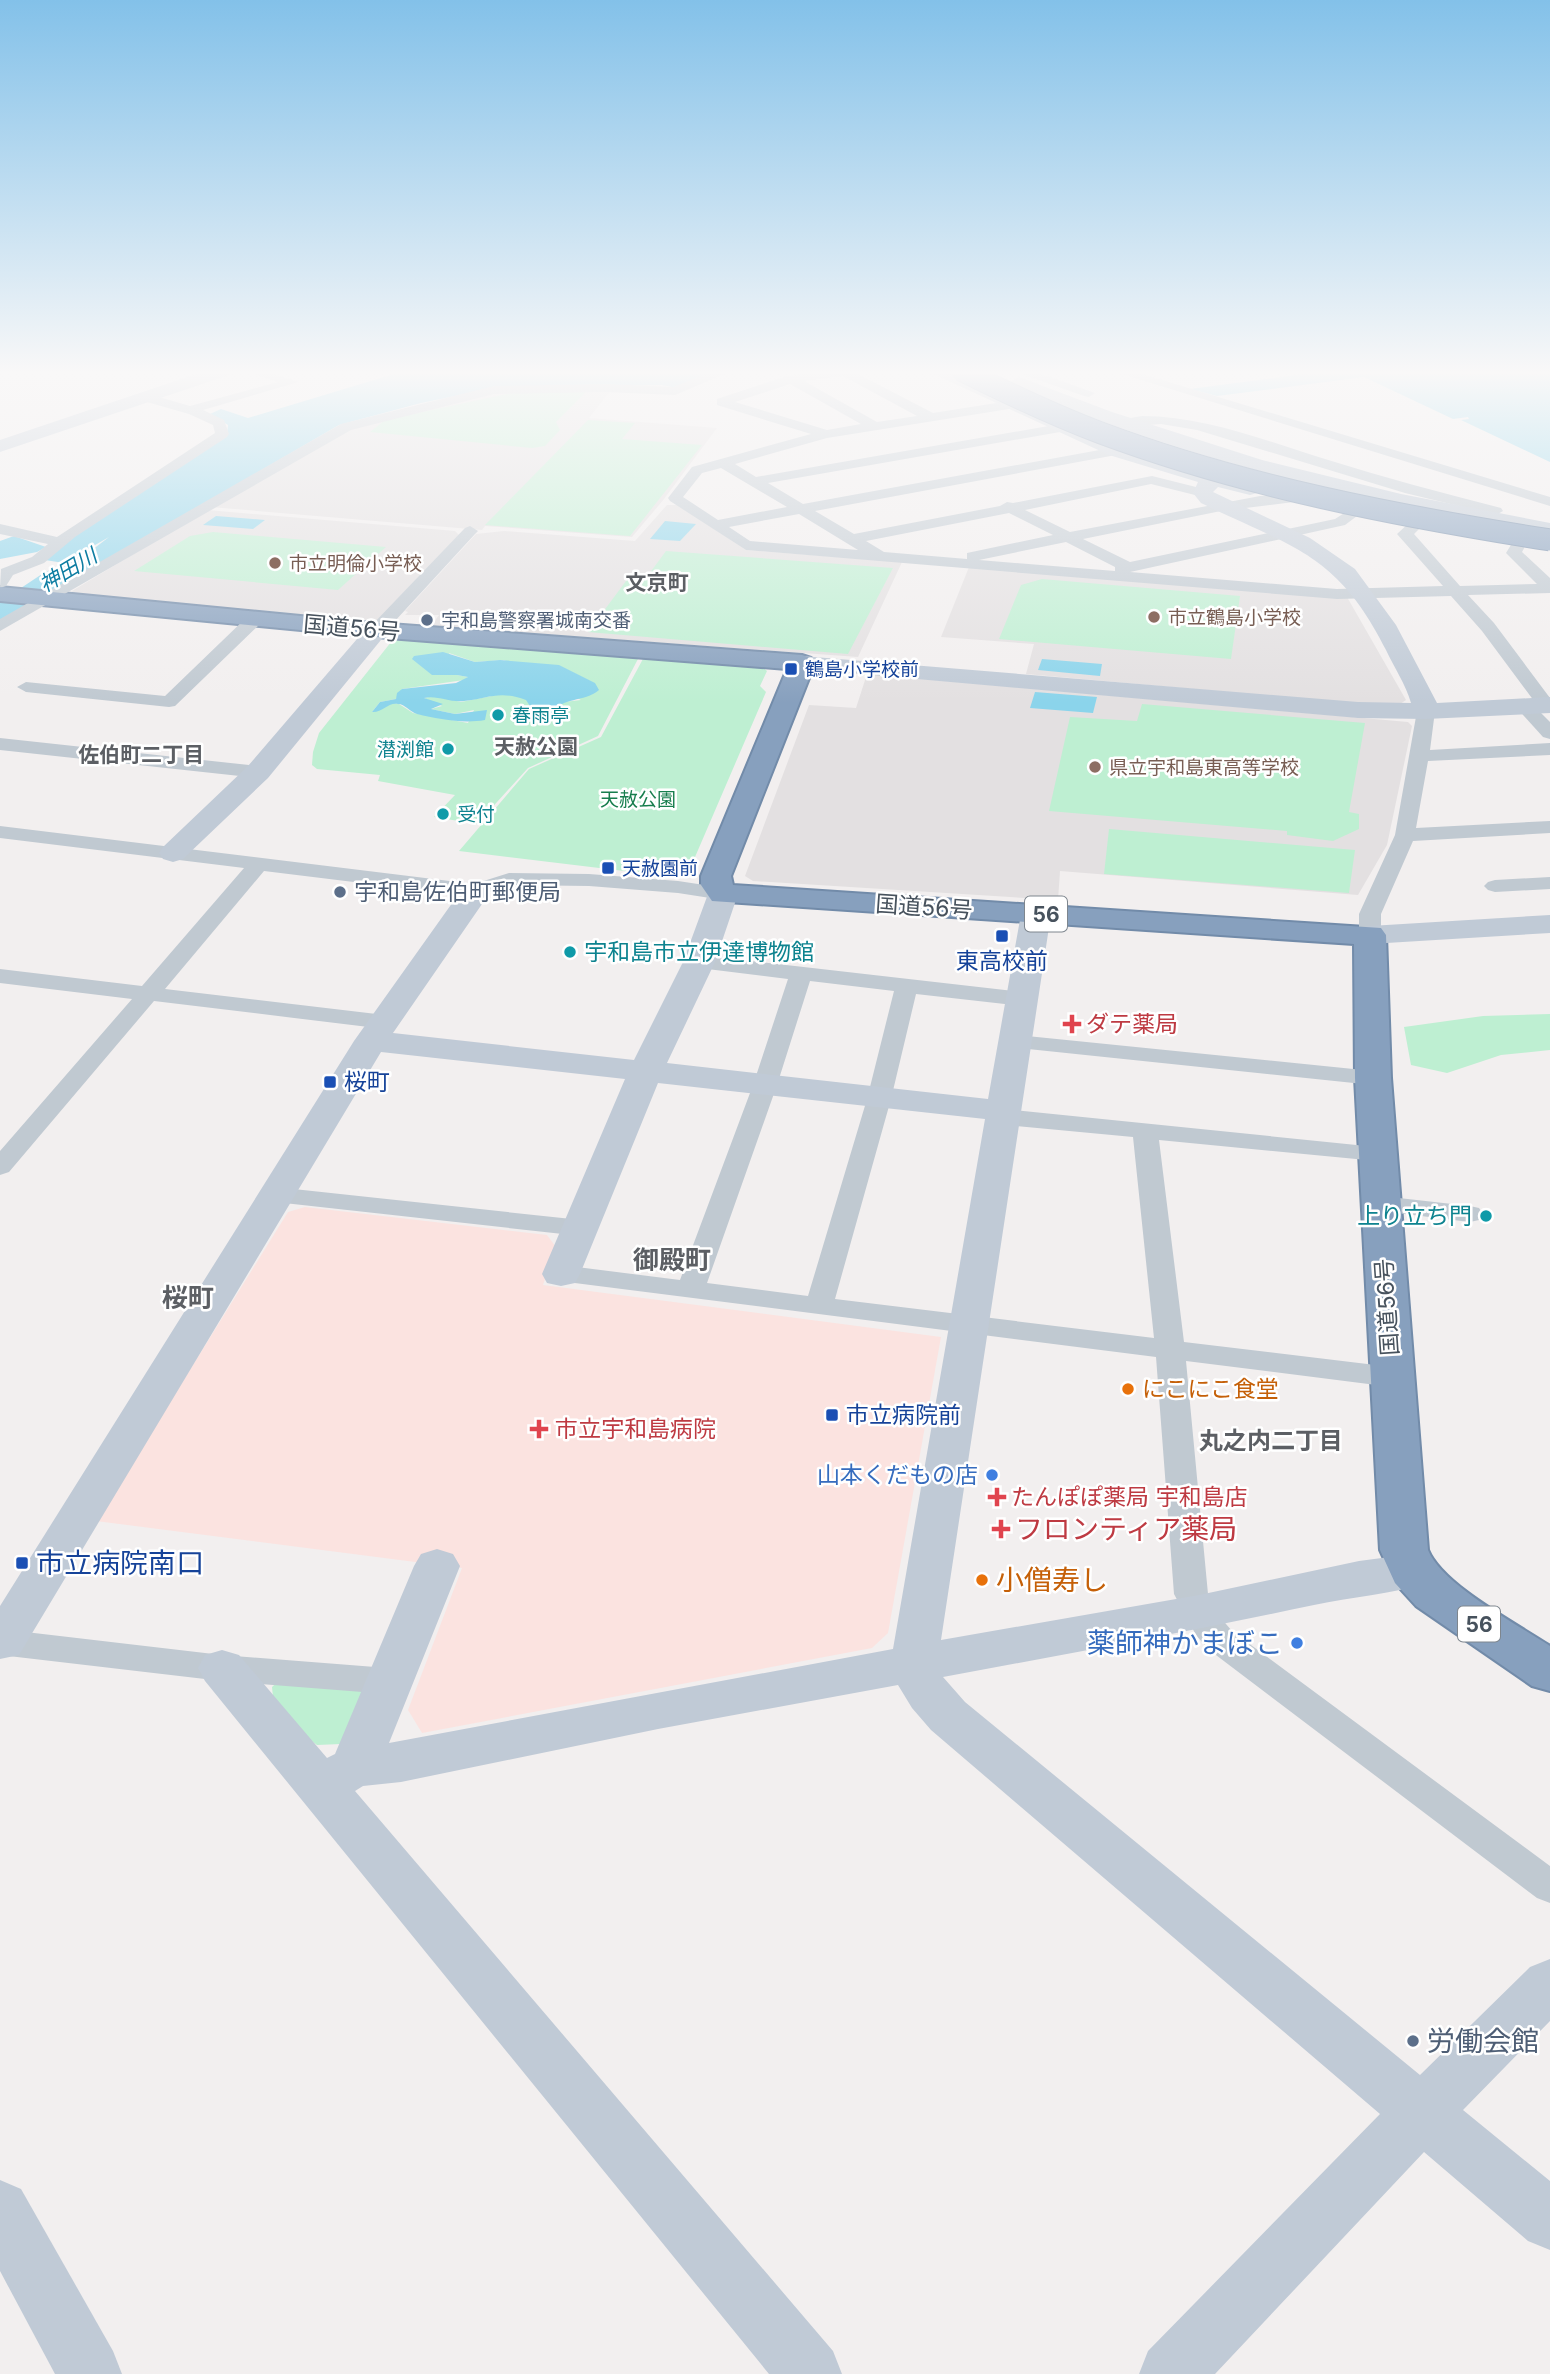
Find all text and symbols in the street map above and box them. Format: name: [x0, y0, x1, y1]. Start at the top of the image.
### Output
water label: 神田川: [35, 542, 103, 597]
place label: 市立明倫小学校: [289, 552, 422, 575]
marker: 市立明倫小学校: [267, 555, 283, 571]
district label: 文京町: [626, 570, 689, 595]
place label: 市立鶴島小学校: [1168, 606, 1301, 629]
place label: 宇和島警察署城南交番: [441, 609, 631, 632]
marker: 市立鶴島小学校: [1146, 609, 1162, 625]
street label: 国道56号: [302, 610, 402, 646]
marker: 宇和島警察署城南交番: [419, 612, 435, 628]
place label: 鶴島小学校前: [805, 658, 919, 681]
marker: 鶴島小学校前: [783, 661, 799, 677]
place label: 春雨亭: [512, 704, 569, 727]
marker: 春雨亭: [490, 707, 506, 723]
district label: 天赦公園: [494, 734, 578, 759]
place label: 潜渕館: [377, 738, 434, 761]
marker: 潜渕館: [440, 741, 456, 757]
district label: 佐伯町二丁目: [78, 742, 204, 767]
place label: 県立宇和島東高等学校: [1109, 756, 1299, 779]
marker: 県立宇和島東高等学校: [1087, 759, 1103, 775]
park label: 天赦公園: [600, 788, 676, 811]
place label: 受付: [457, 803, 495, 826]
marker: 受付: [435, 806, 451, 822]
place label: 天赦園前: [622, 857, 698, 880]
marker: 天赦園前: [600, 860, 616, 876]
place label: 宇和島佐伯町郵便局: [354, 878, 561, 906]
marker: 宇和島佐伯町郵便局: [332, 884, 348, 900]
street label: 国道56号: [875, 890, 973, 924]
road number: 56: [1025, 897, 1067, 932]
marker: 東高校前: [994, 928, 1010, 944]
place label: 宇和島市立伊達博物館: [584, 938, 814, 966]
marker: 宇和島市立伊達博物館: [562, 944, 578, 960]
place label: 東高校前: [956, 947, 1048, 975]
place label: ダテ薬局: [1086, 1010, 1178, 1038]
marker: ダテ薬局: [1064, 1016, 1080, 1032]
place label: 桜町: [344, 1068, 390, 1096]
marker: 桜町: [322, 1074, 338, 1090]
place label: 上り立ち門: [1357, 1202, 1472, 1230]
marker: 上り立ち門: [1478, 1208, 1494, 1224]
district label: 御殿町: [633, 1244, 711, 1275]
street label: 国道56号: [1370, 1258, 1404, 1356]
district label: 桜町: [162, 1282, 214, 1313]
place label: にこにこ食堂: [1142, 1375, 1279, 1403]
marker: にこにこ食堂: [1120, 1381, 1136, 1397]
place label: 市立病院前: [846, 1401, 961, 1429]
marker: 市立病院前: [824, 1407, 840, 1423]
place label: 市立宇和島病院: [555, 1415, 716, 1443]
marker: 市立宇和島病院: [529, 1419, 549, 1439]
district label: 丸之内二丁目: [1199, 1426, 1343, 1455]
place label: 山本くだもの店: [817, 1461, 978, 1489]
marker: 山本くだもの店: [984, 1467, 1000, 1483]
place label: たんぽぽ薬局 宇和島店: [1011, 1483, 1247, 1511]
marker: たんぽぽ薬局 宇和島店: [989, 1489, 1005, 1505]
place label: フロンティア薬局: [1015, 1512, 1237, 1546]
marker: フロンティア薬局: [993, 1521, 1009, 1537]
place label: 市立病院南口: [36, 1546, 204, 1580]
marker: 市立病院南口: [14, 1555, 30, 1571]
place label: 小僧寿し: [996, 1563, 1108, 1597]
marker: 小僧寿し: [974, 1572, 990, 1588]
road number: 56: [1458, 1606, 1500, 1642]
place label: 薬師神かまぼこ: [1087, 1626, 1283, 1660]
marker: 薬師神かまぼこ: [1289, 1635, 1305, 1651]
place label: 労働会館: [1427, 2024, 1539, 2058]
marker: 労働会館: [1405, 2033, 1421, 2049]

